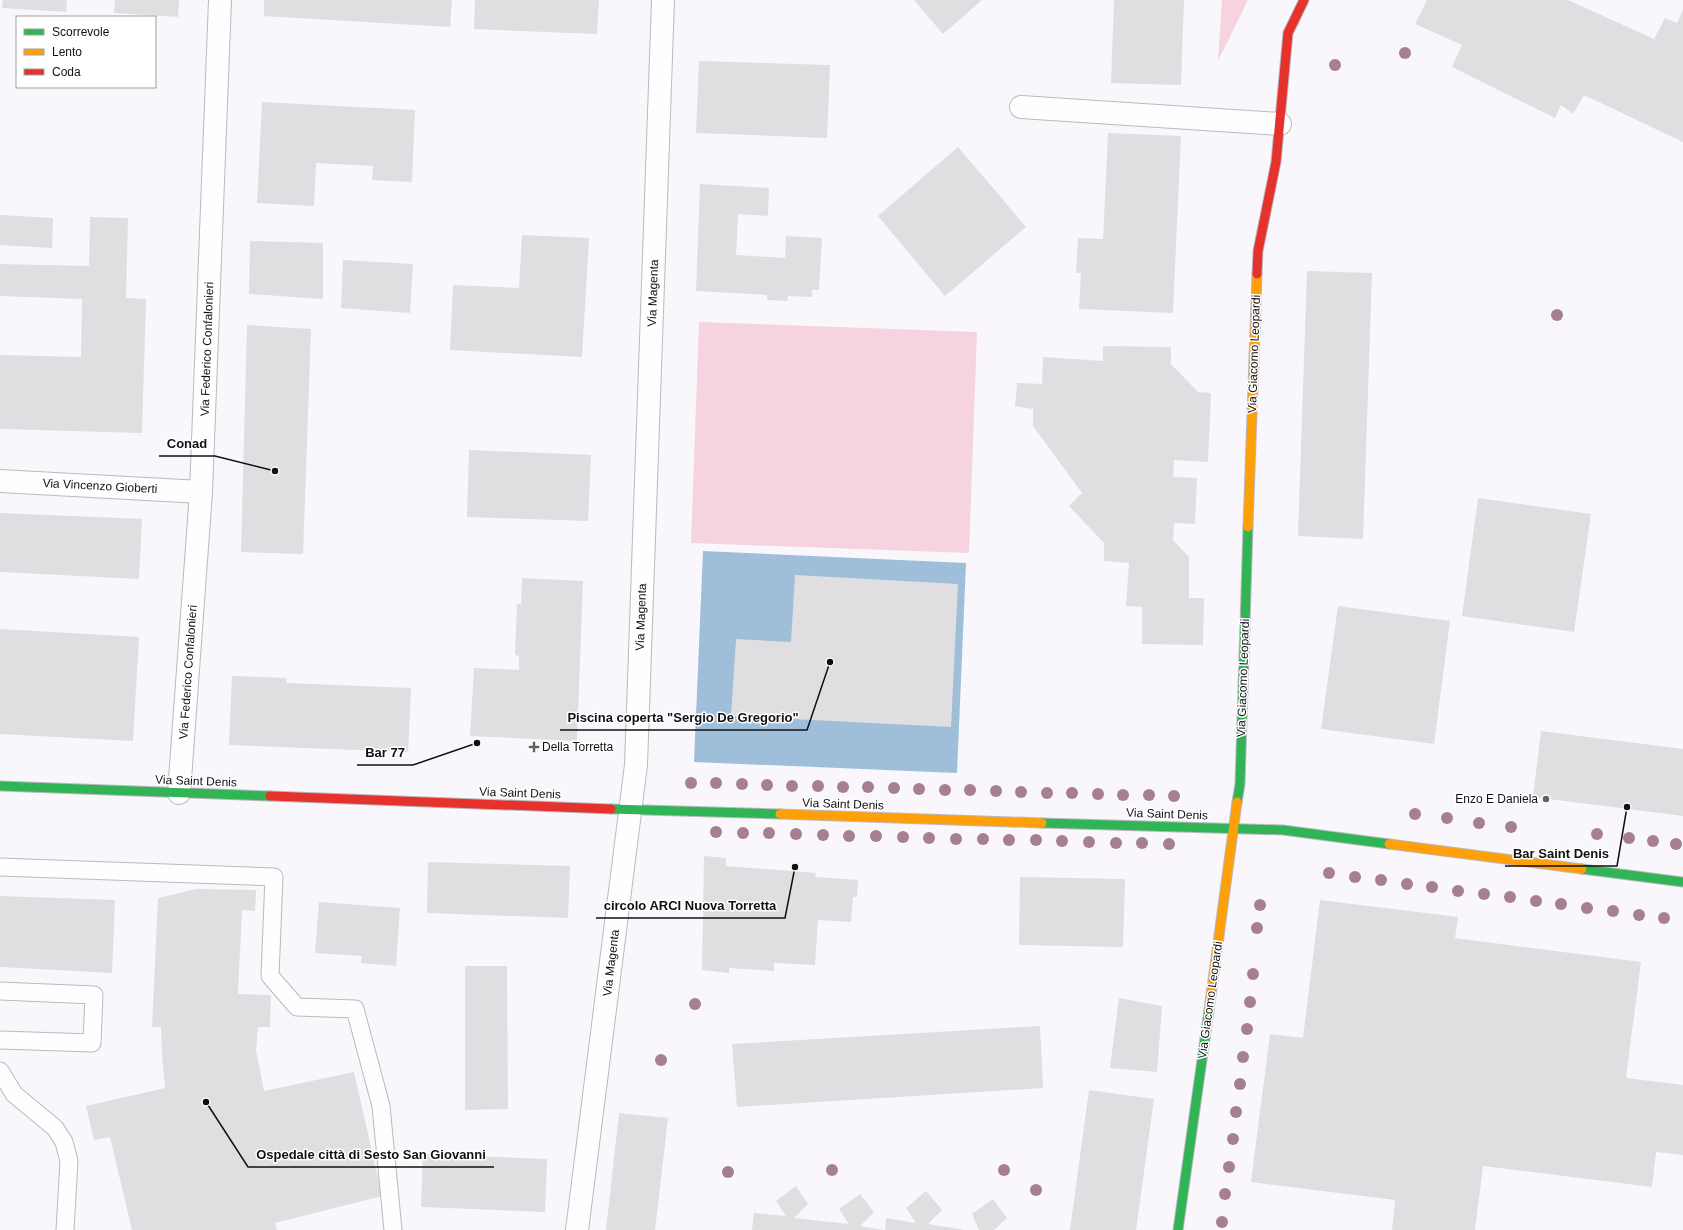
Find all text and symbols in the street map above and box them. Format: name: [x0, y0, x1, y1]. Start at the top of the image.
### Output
legend: [16, 16, 156, 88]
text: Scorrevole: [52, 25, 110, 39]
text: Lento: [52, 45, 82, 59]
text: Coda: [52, 65, 81, 79]
street label: Via Magenta: [645, 259, 661, 327]
street label: Via Federico Confalonieri: [198, 282, 216, 416]
street label: Via Giacomo Leopardi: [1245, 295, 1263, 413]
callout: Conad: [159, 431, 215, 456]
text: Conad: [167, 436, 207, 451]
street label: Via Vincenzo Gioberti: [42, 476, 158, 496]
street label: Via Magenta: [633, 583, 649, 651]
street label: Via Federico Confalonieri: [176, 604, 200, 740]
street label: Via Giacomo Leopardi: [1234, 619, 1252, 737]
callout: Piscina coperta "Sergio De Gregorio": [560, 705, 807, 730]
text: Piscina coperta "Sergio De Gregorio": [567, 710, 799, 725]
callout: Bar 77: [357, 740, 413, 765]
place label: Della Torretta: [542, 740, 613, 754]
marker: Della Torretta: [529, 742, 539, 752]
text: Bar 77: [365, 745, 405, 760]
street label: Via Saint Denis: [155, 773, 237, 789]
street label: Via Saint Denis: [479, 785, 561, 801]
place label: Enzo E Daniela: [1455, 792, 1538, 806]
marker: Enzo E Daniela: [1541, 794, 1551, 804]
street label: Via Saint Denis: [802, 796, 884, 812]
street label: Via Saint Denis: [1126, 806, 1208, 822]
callout: Bar Saint Denis: [1505, 841, 1617, 866]
text: Bar Saint Denis: [1513, 846, 1609, 861]
callout: circolo ARCI Nuova Torretta: [596, 893, 785, 918]
text: circolo ARCI Nuova Torretta: [604, 898, 777, 913]
street label: Via Magenta: [600, 928, 622, 997]
street label: Via Giacomo Leopardi: [1195, 940, 1225, 1060]
callout: Ospedale città di Sesto San Giovanni: [248, 1142, 494, 1167]
text: Ospedale città di Sesto San Giovanni: [256, 1147, 486, 1162]

